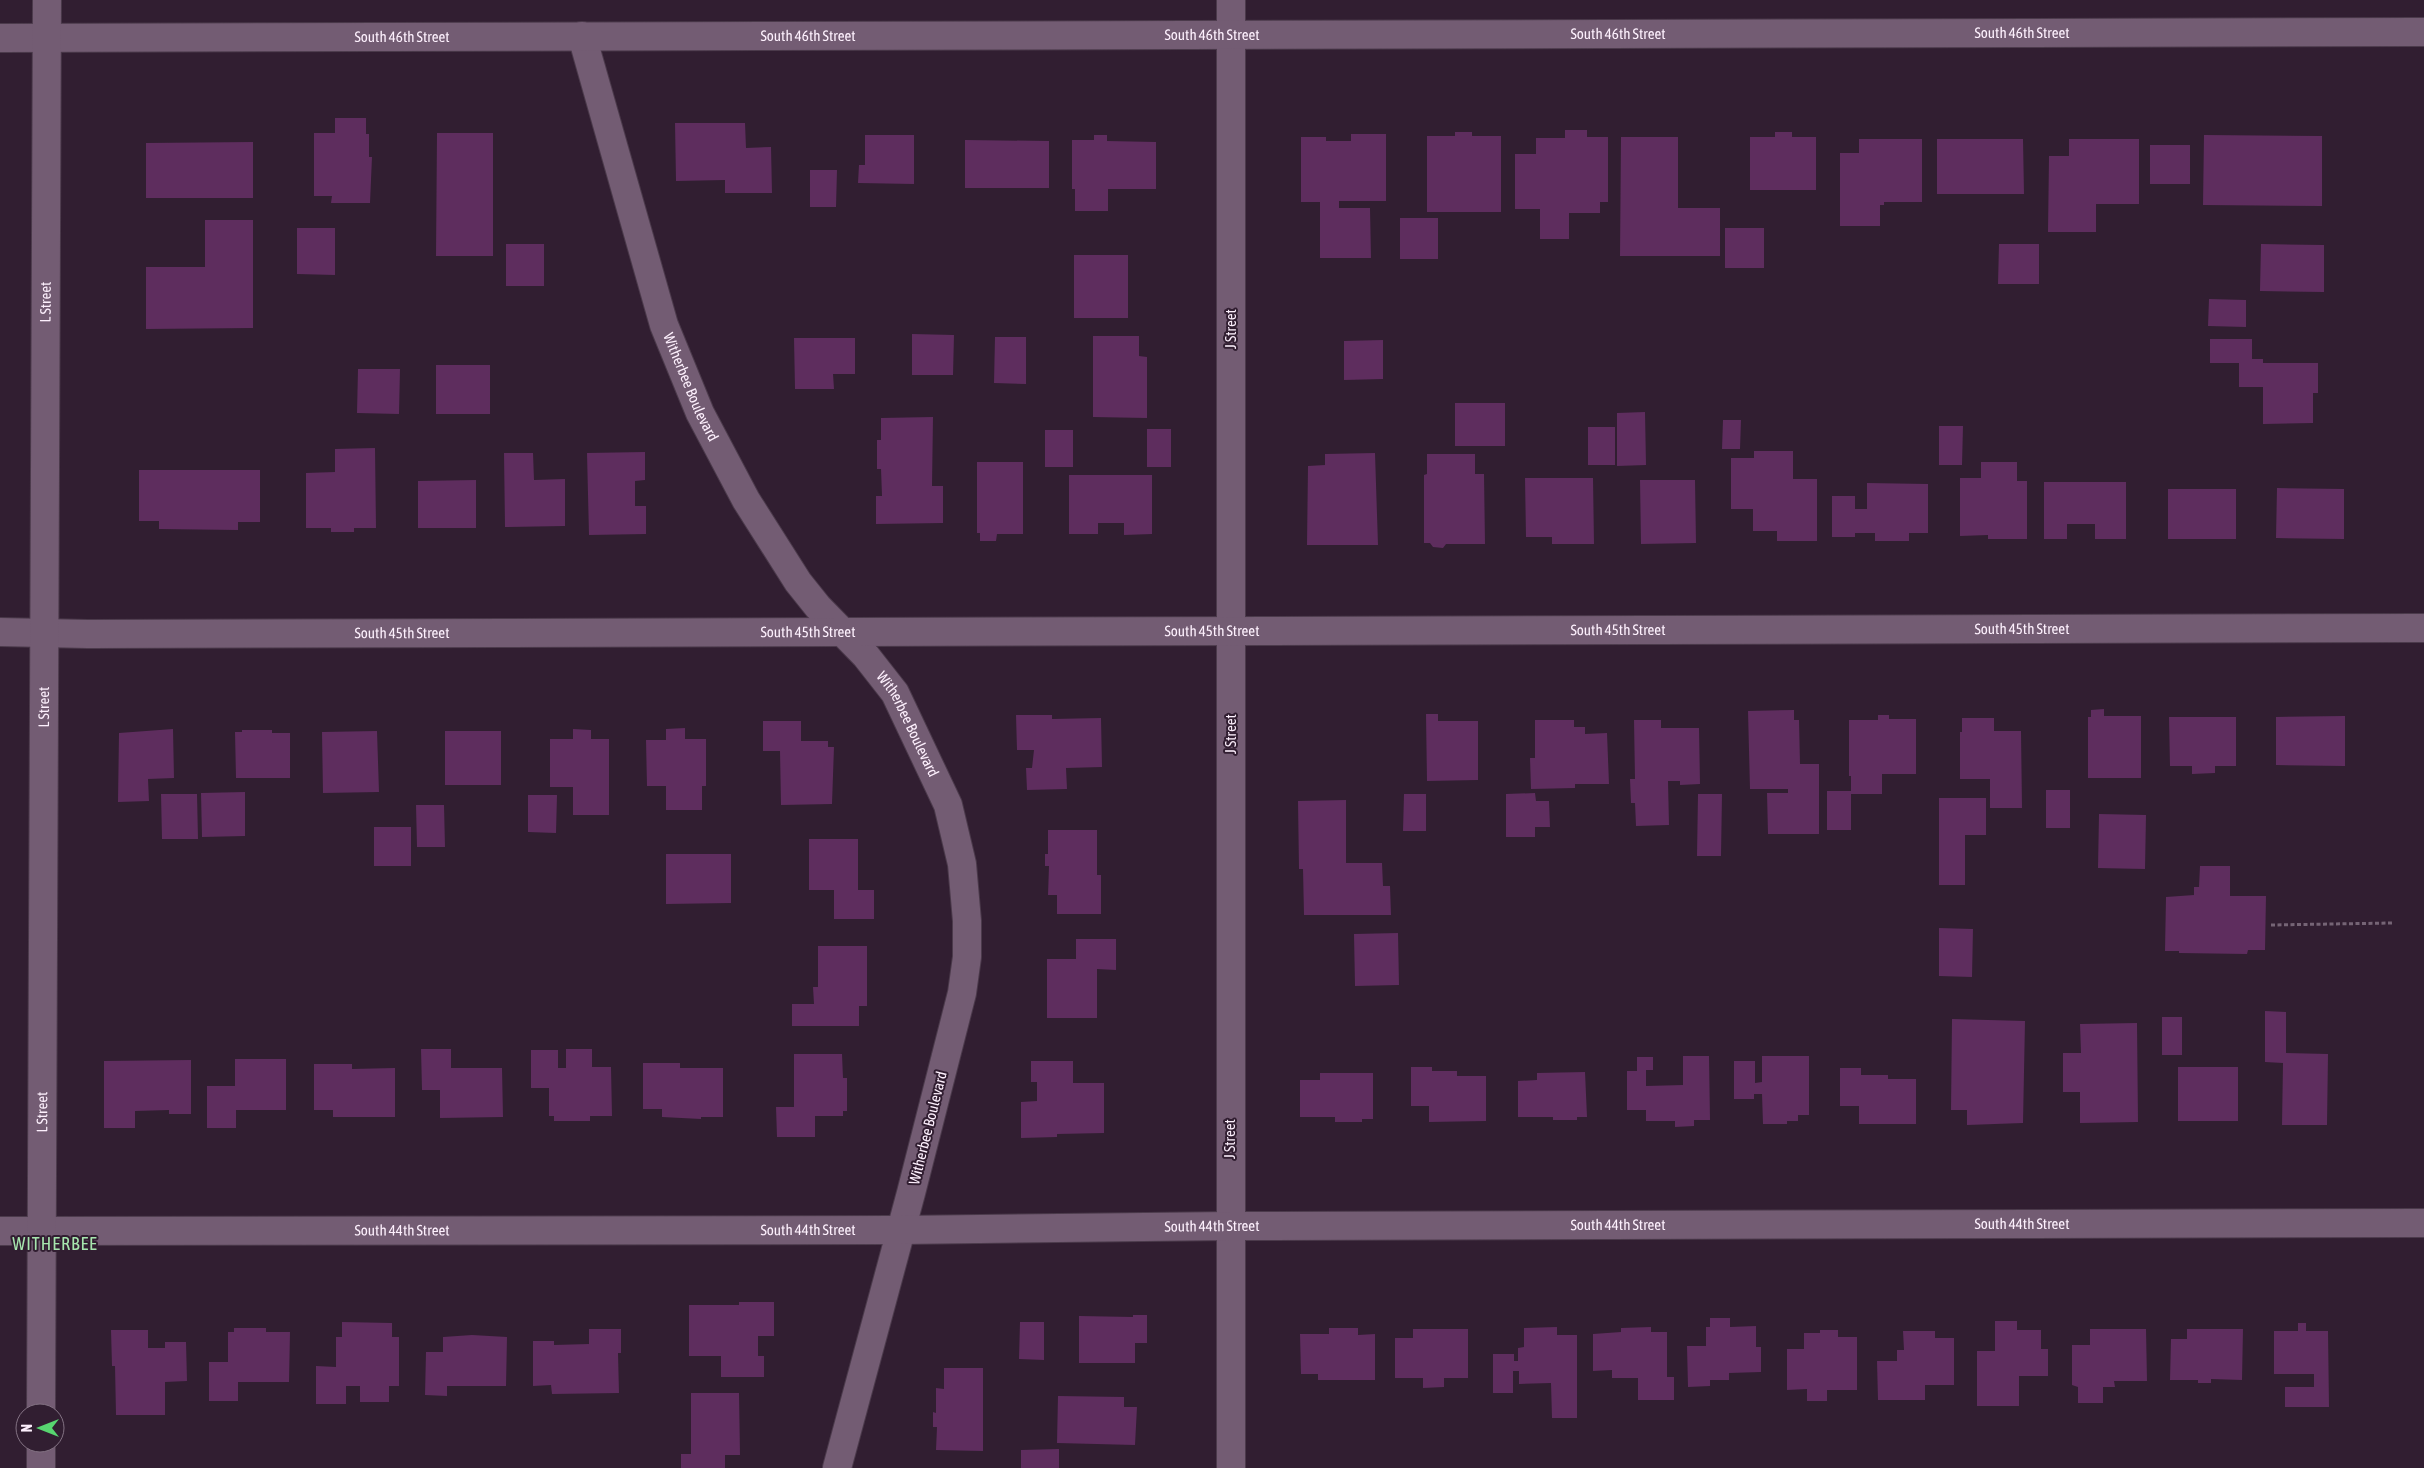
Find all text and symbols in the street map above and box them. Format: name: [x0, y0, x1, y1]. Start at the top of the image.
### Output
street label: South 46th Street: [1974, 24, 2070, 41]
street label: South 46th Street: [1570, 25, 1666, 42]
street label: South 46th Street: [1164, 26, 1260, 43]
street label: South 46th Street: [760, 27, 856, 44]
street label: South 46th Street: [354, 28, 450, 45]
street label: L Street: [37, 282, 54, 322]
street label: J Street: [1222, 309, 1239, 349]
street label: Witherbee Boulevard: [660, 330, 722, 444]
street label: South 45th Street: [1974, 620, 2070, 637]
street label: South 45th Street: [1570, 621, 1666, 638]
street label: South 45th Street: [1164, 622, 1260, 639]
street label: South 45th Street: [760, 623, 856, 640]
street label: South 45th Street: [354, 624, 450, 641]
street label: Witherbee Boulevard: [873, 668, 942, 779]
street label: L Street: [35, 687, 52, 727]
street label: J Street: [1222, 714, 1239, 754]
street label: Witherbee Boulevard: [905, 1069, 950, 1186]
street label: L Street: [33, 1092, 50, 1132]
street label: J Street: [1221, 1119, 1238, 1159]
street label: South 44th Street: [1974, 1215, 2070, 1232]
street label: South 44th Street: [1570, 1216, 1666, 1233]
street label: South 44th Street: [1164, 1217, 1260, 1235]
street label: South 44th Street: [760, 1221, 856, 1238]
street label: South 44th Street: [354, 1222, 450, 1239]
district label: WITHERBEE: [12, 1233, 98, 1254]
north arrow: [15, 1403, 65, 1453]
text: N: [19, 1424, 35, 1432]

